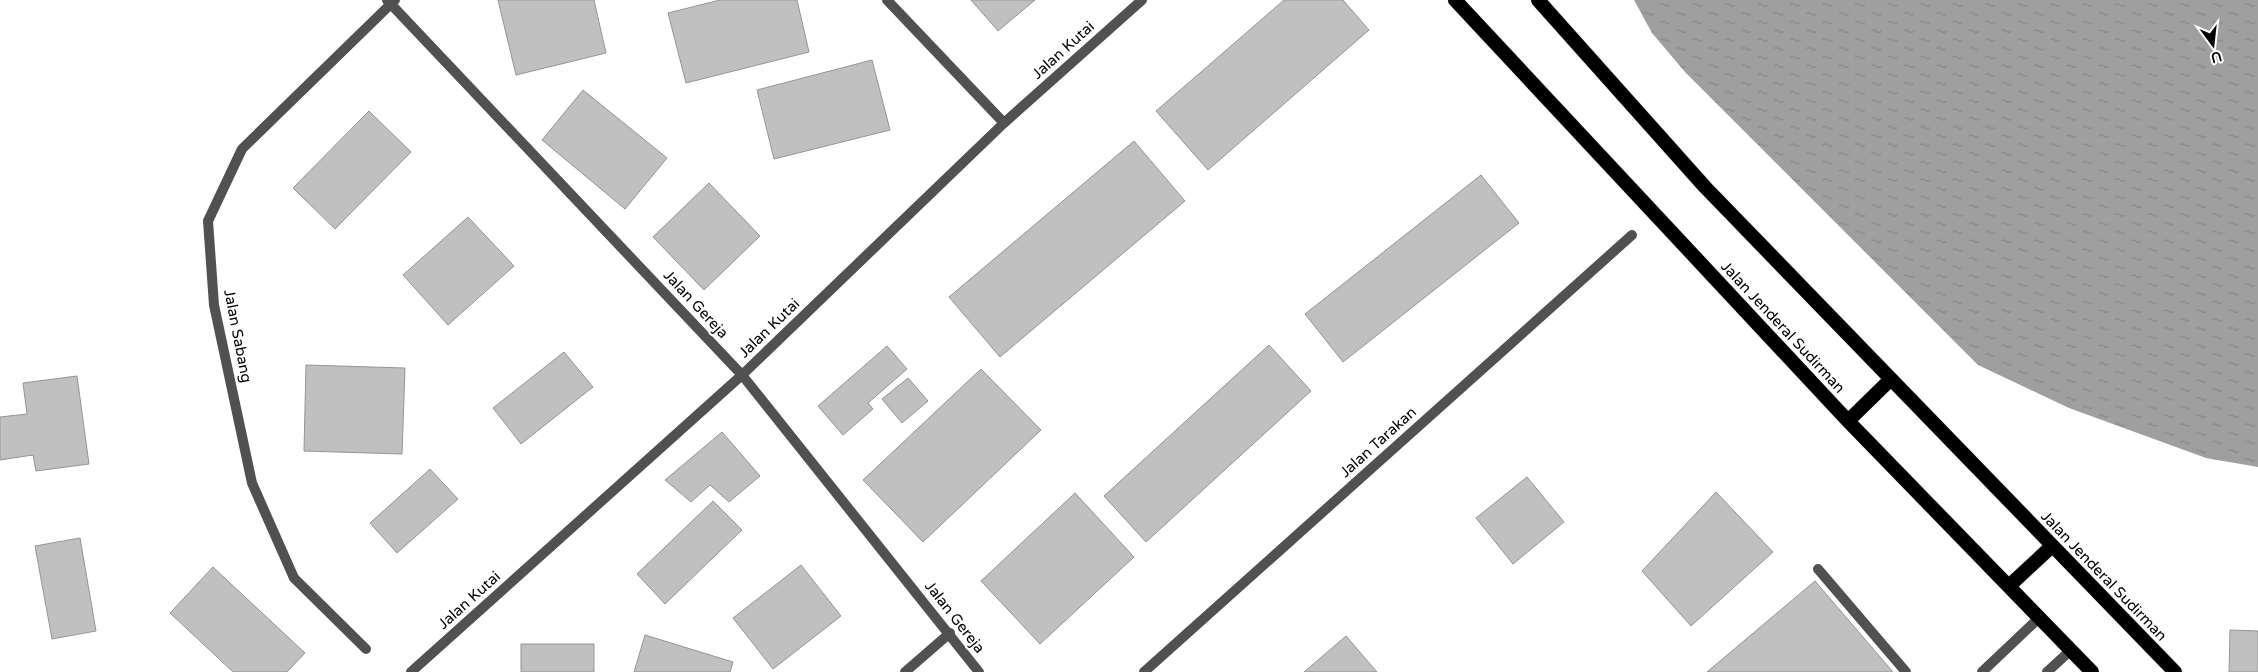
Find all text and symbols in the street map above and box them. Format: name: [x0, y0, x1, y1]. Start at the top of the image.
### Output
street label: Jalan Kutai: [1028, 17, 1098, 83]
north arrow: [2188, 20, 2238, 70]
text: U: [2209, 47, 2224, 67]
street label: Jalan Jenderal Sudirman: [1717, 257, 1849, 397]
street label: Jalan Gereja: [660, 266, 732, 342]
street label: Jalan Sabang: [220, 288, 256, 384]
street label: Jalan Kutai: [735, 295, 803, 361]
street label: Jalan Tarakan: [1336, 403, 1420, 481]
street label: Jalan Jenderal Sudirman: [2037, 507, 2171, 645]
street label: Jalan Kutai: [434, 567, 504, 633]
street label: Jalan Gereja: [921, 577, 989, 657]

